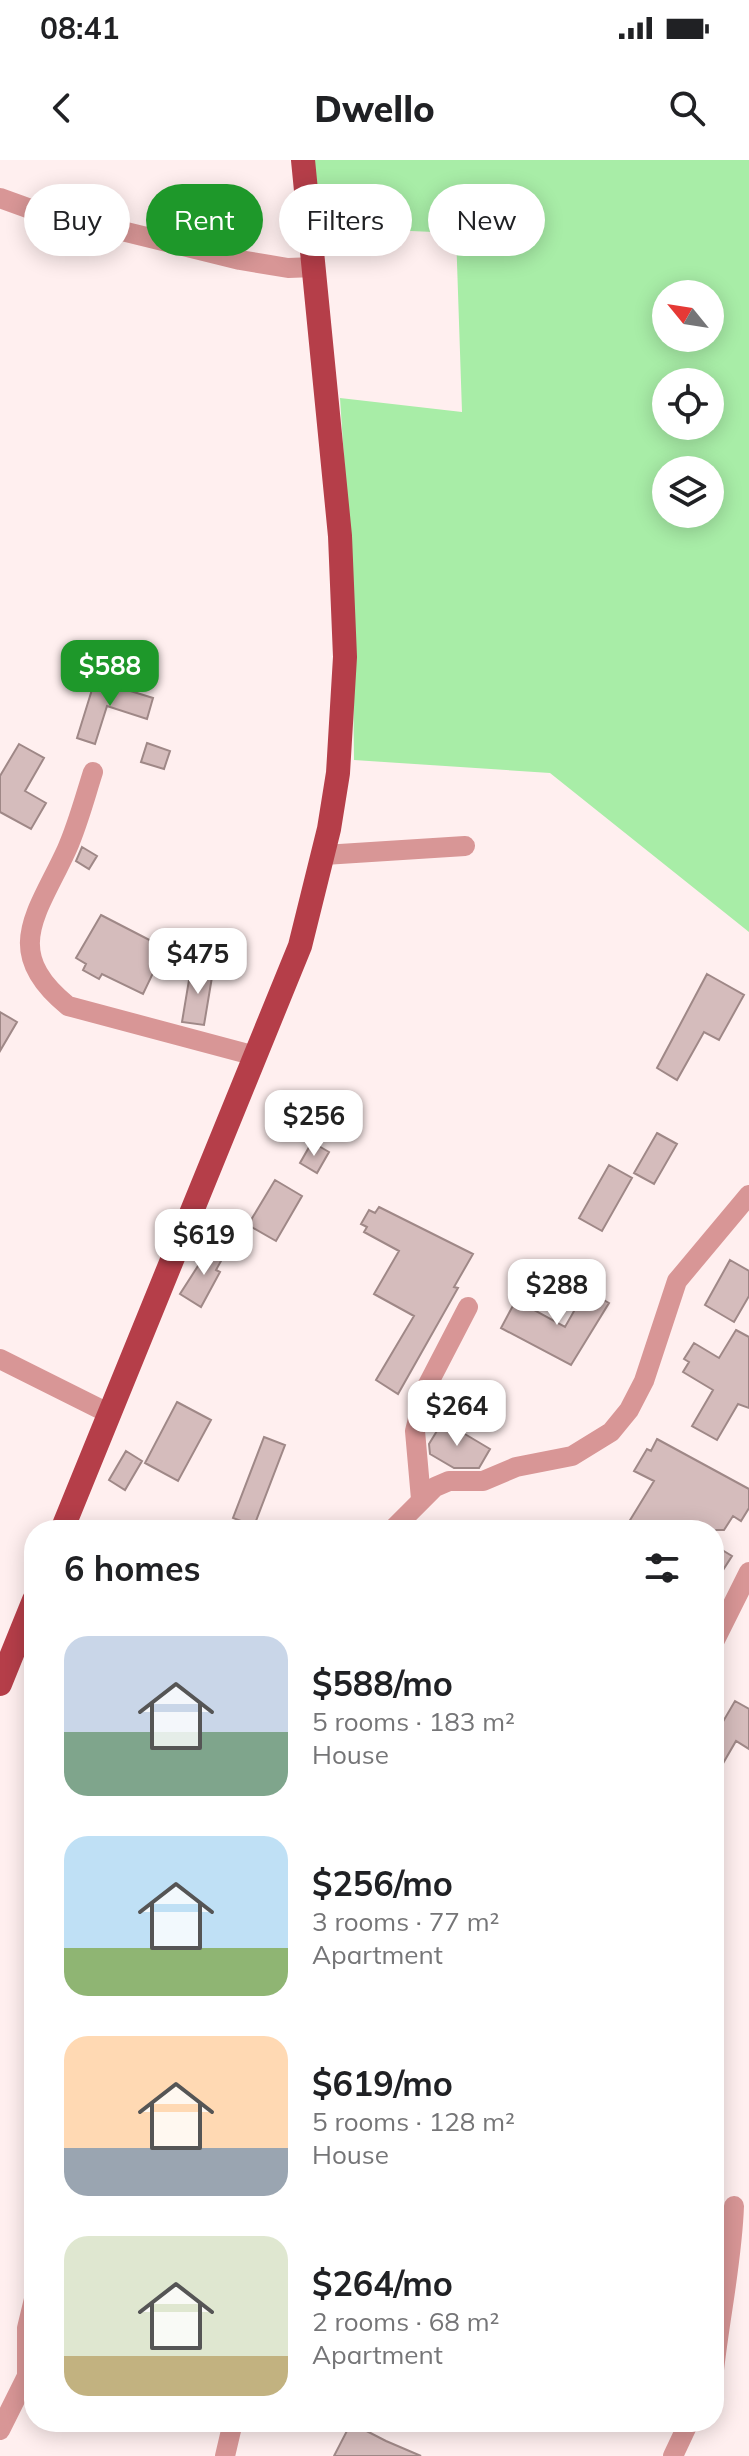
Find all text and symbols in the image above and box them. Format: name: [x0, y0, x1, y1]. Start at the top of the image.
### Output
text: 08:41: [40, 9, 119, 47]
icon: back: [40, 86, 84, 130]
text: Dwello: [314, 86, 435, 131]
icon: search: [665, 86, 709, 130]
chip: Buy: [24, 184, 130, 256]
chip: Rent: [146, 184, 263, 256]
chip: Filters: [279, 184, 412, 256]
chip: New: [428, 184, 545, 256]
north arrow: [652, 280, 724, 352]
map controls: [652, 280, 724, 528]
button: locate: [652, 368, 724, 440]
button: layers: [652, 456, 724, 528]
pin: $588: [63, 640, 157, 708]
text: $588: [79, 649, 141, 682]
pin: $475: [151, 928, 245, 996]
text: $475: [167, 937, 229, 970]
pin: $256: [267, 1090, 361, 1158]
text: $256: [283, 1099, 345, 1132]
pin: $619: [157, 1209, 251, 1277]
text: $619: [173, 1218, 235, 1251]
pin: $288: [510, 1259, 604, 1327]
text: $288: [526, 1268, 588, 1301]
pin: $264: [410, 1380, 504, 1448]
text: $264: [426, 1389, 488, 1422]
icon: filters: [640, 1546, 684, 1590]
text: 6 homes: [64, 1547, 201, 1590]
text: $588/mo: [312, 1662, 453, 1705]
icon: home: [128, 1668, 224, 1764]
text: 5 rooms · 183 m²: [312, 1705, 515, 1738]
text: House: [312, 1738, 389, 1771]
text: $256/mo: [312, 1862, 453, 1905]
icon: home: [128, 1868, 224, 1964]
text: 3 rooms · 77 m²: [312, 1905, 499, 1938]
text: Apartment: [312, 1938, 443, 1971]
text: $619/mo: [312, 2062, 453, 2105]
icon: home: [128, 2068, 224, 2164]
text: 5 rooms · 128 m²: [312, 2105, 515, 2138]
text: House: [312, 2138, 389, 2171]
text: $264/mo: [312, 2262, 453, 2305]
icon: home: [128, 2268, 224, 2364]
text: 2 rooms · 68 m²: [312, 2305, 499, 2338]
text: Apartment: [312, 2338, 443, 2371]

